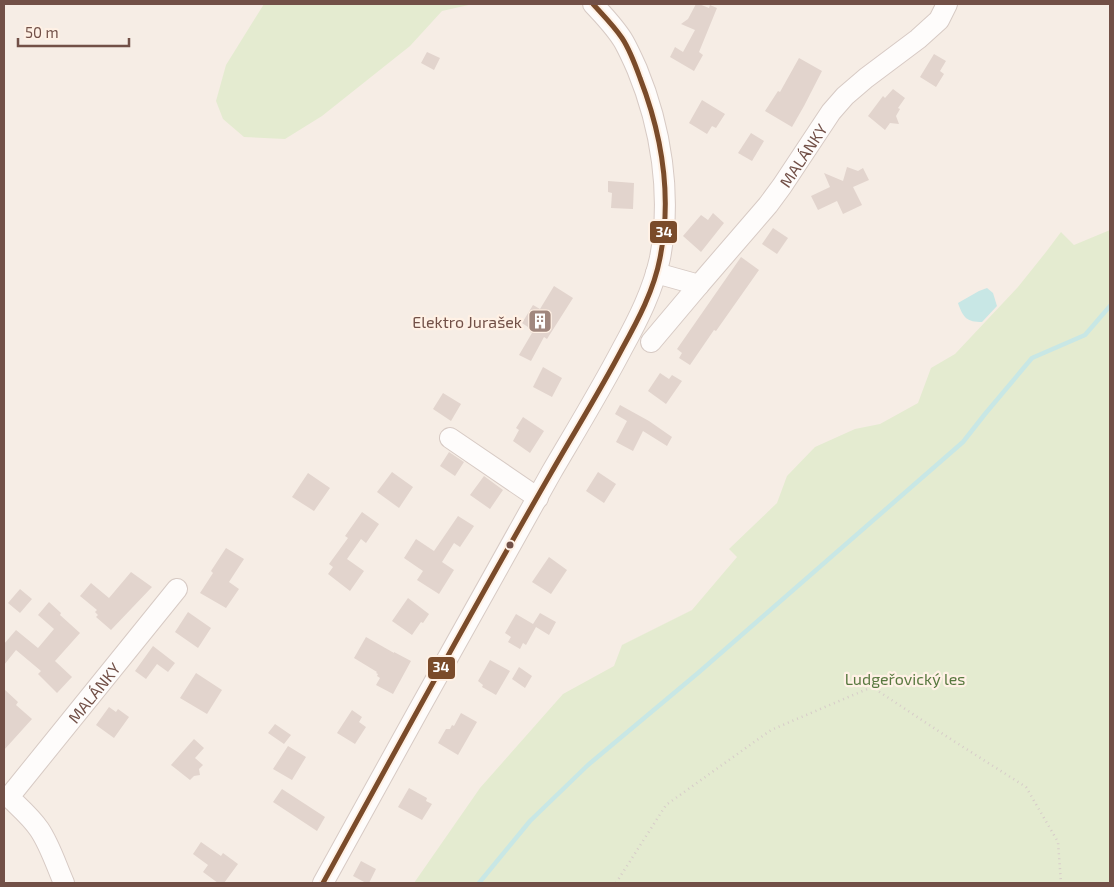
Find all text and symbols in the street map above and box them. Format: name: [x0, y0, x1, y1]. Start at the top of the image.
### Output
scale bar: [18, 15, 129, 47]
text: 50 m: [25, 23, 59, 41]
street label: MALÁNKY: [775, 120, 830, 190]
line badge: 34: [649, 220, 678, 244]
text: 34: [656, 223, 673, 240]
building icon: Elektro Jurašek: [527, 308, 553, 334]
place label: Elektro Jurašek: [412, 312, 522, 331]
unlabelled marker: [505, 540, 515, 550]
line badge: 34: [427, 656, 456, 680]
street label: MALÁNKY: [63, 658, 124, 726]
text: 34: [433, 658, 450, 675]
park label: Ludgeřovický les: [845, 669, 965, 688]

